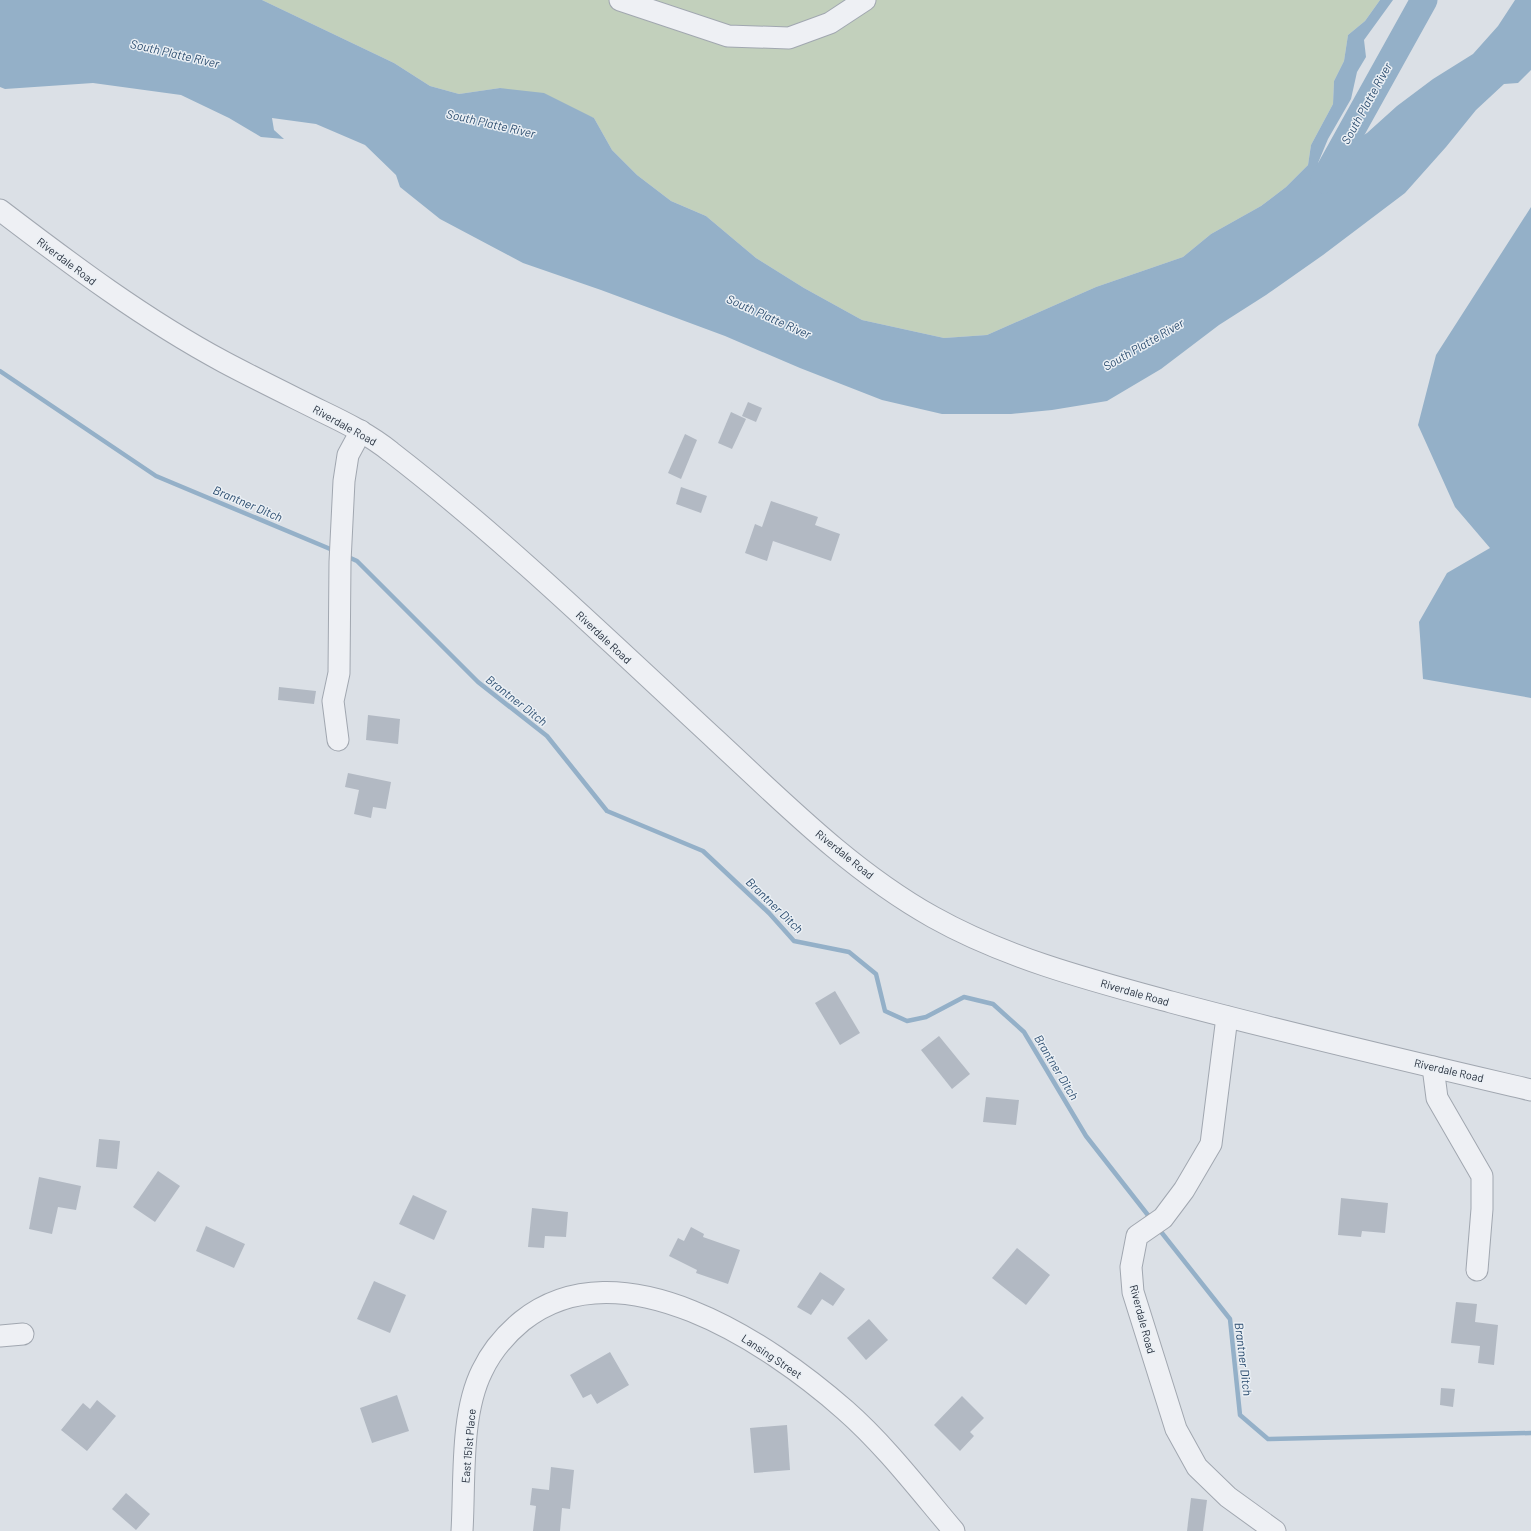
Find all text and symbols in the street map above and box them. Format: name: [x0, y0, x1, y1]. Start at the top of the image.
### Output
water label: South Platte River: [129, 36, 222, 70]
water label: South Platte River: [1338, 59, 1395, 146]
water label: South Platte River: [445, 106, 538, 140]
street label: Riverdale Road: [35, 234, 99, 288]
water label: South Platte River: [725, 291, 814, 341]
water label: South Platte River: [1100, 315, 1186, 373]
street label: Riverdale Road: [311, 402, 379, 448]
water label: Brantner Ditch: [211, 482, 285, 524]
street label: Riverdale Road: [574, 608, 634, 666]
water label: Brantner Ditch: [484, 672, 550, 728]
street label: Riverdale Road: [813, 827, 877, 881]
water label: Brantner Ditch: [744, 874, 806, 936]
street label: Riverdale Road: [1099, 976, 1171, 1008]
water label: Brantner Ditch: [1032, 1032, 1082, 1102]
street label: Riverdale Road: [1413, 1056, 1485, 1084]
street label: Riverdale Road: [1128, 1283, 1158, 1355]
water label: Brantner Ditch: [1233, 1322, 1255, 1396]
street label: Lansing Street: [739, 1331, 805, 1381]
street label: East 151st Place: [458, 1408, 478, 1484]

